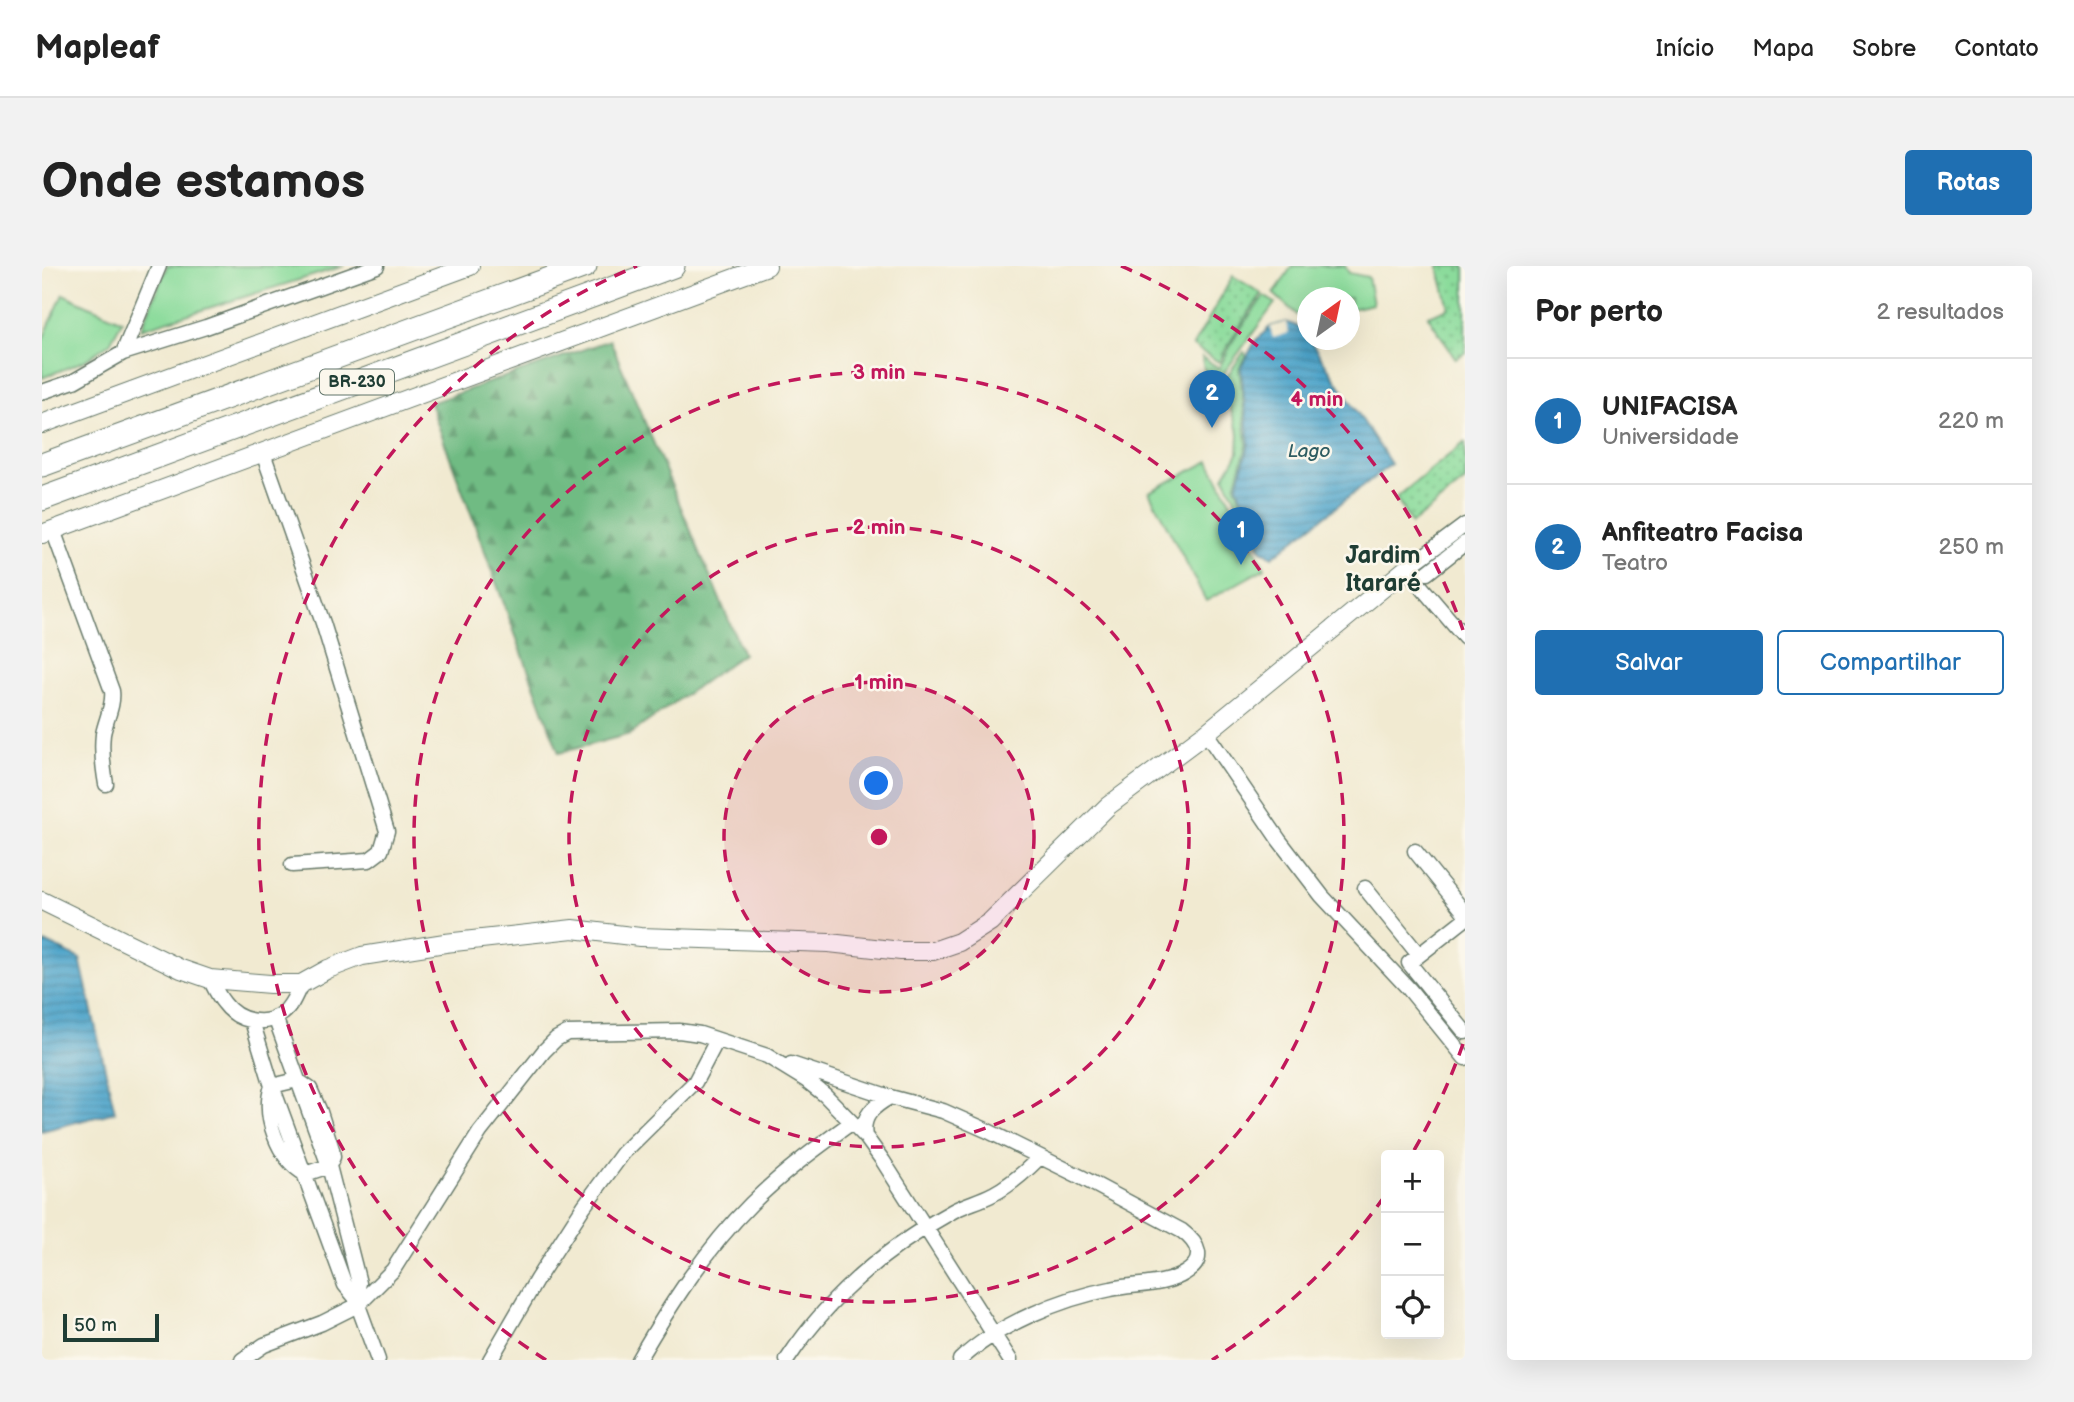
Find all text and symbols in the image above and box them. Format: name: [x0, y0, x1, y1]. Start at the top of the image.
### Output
text: Mapleaf: [35, 28, 160, 68]
text: Início: [1656, 34, 1714, 63]
text: Mapa: [1752, 34, 1814, 63]
text: Sobre: [1852, 34, 1916, 63]
text: Contato: [1954, 34, 2039, 63]
button: Rotas: [1905, 150, 2032, 215]
text: Onde estamos: [42, 153, 365, 212]
north arrow: [1297, 287, 1360, 350]
text: Por perto: [1535, 294, 1663, 330]
text: 2 resultados: [1876, 298, 2004, 326]
text: 3 min: [853, 360, 905, 385]
road number: BR-230: [320, 370, 394, 394]
pin: 2: [1189, 370, 1235, 428]
text: 4 min: [1291, 387, 1343, 412]
text: UNIFACISA: [1602, 392, 1738, 423]
text: 1: [1553, 407, 1563, 435]
text: 220 m: [1938, 407, 2004, 435]
text: Universidade: [1602, 423, 1739, 451]
water label: Lago: [1288, 440, 1330, 463]
pin: 1: [1218, 507, 1264, 565]
text: 2 min: [852, 515, 906, 540]
text: Anfiteatro Facisa: [1602, 518, 1804, 549]
text: 2: [1551, 533, 1565, 561]
text: 250 m: [1938, 533, 2004, 561]
district label: Jardim Itararé: [1345, 541, 1421, 598]
text: Teatro: [1602, 549, 1668, 577]
button: Salvar: [1535, 630, 1763, 695]
button: Compartilhar: [1777, 630, 2004, 695]
text: 1 min: [854, 670, 904, 695]
your location: [859, 766, 893, 800]
centre of rings: [867, 825, 891, 849]
map controls: [1381, 1150, 1444, 1339]
button: +: [1381, 1150, 1444, 1213]
button: −: [1381, 1213, 1444, 1276]
button: locate: [1381, 1276, 1444, 1339]
scale bar: [63, 1311, 159, 1343]
text: 50 m: [74, 1314, 117, 1337]

